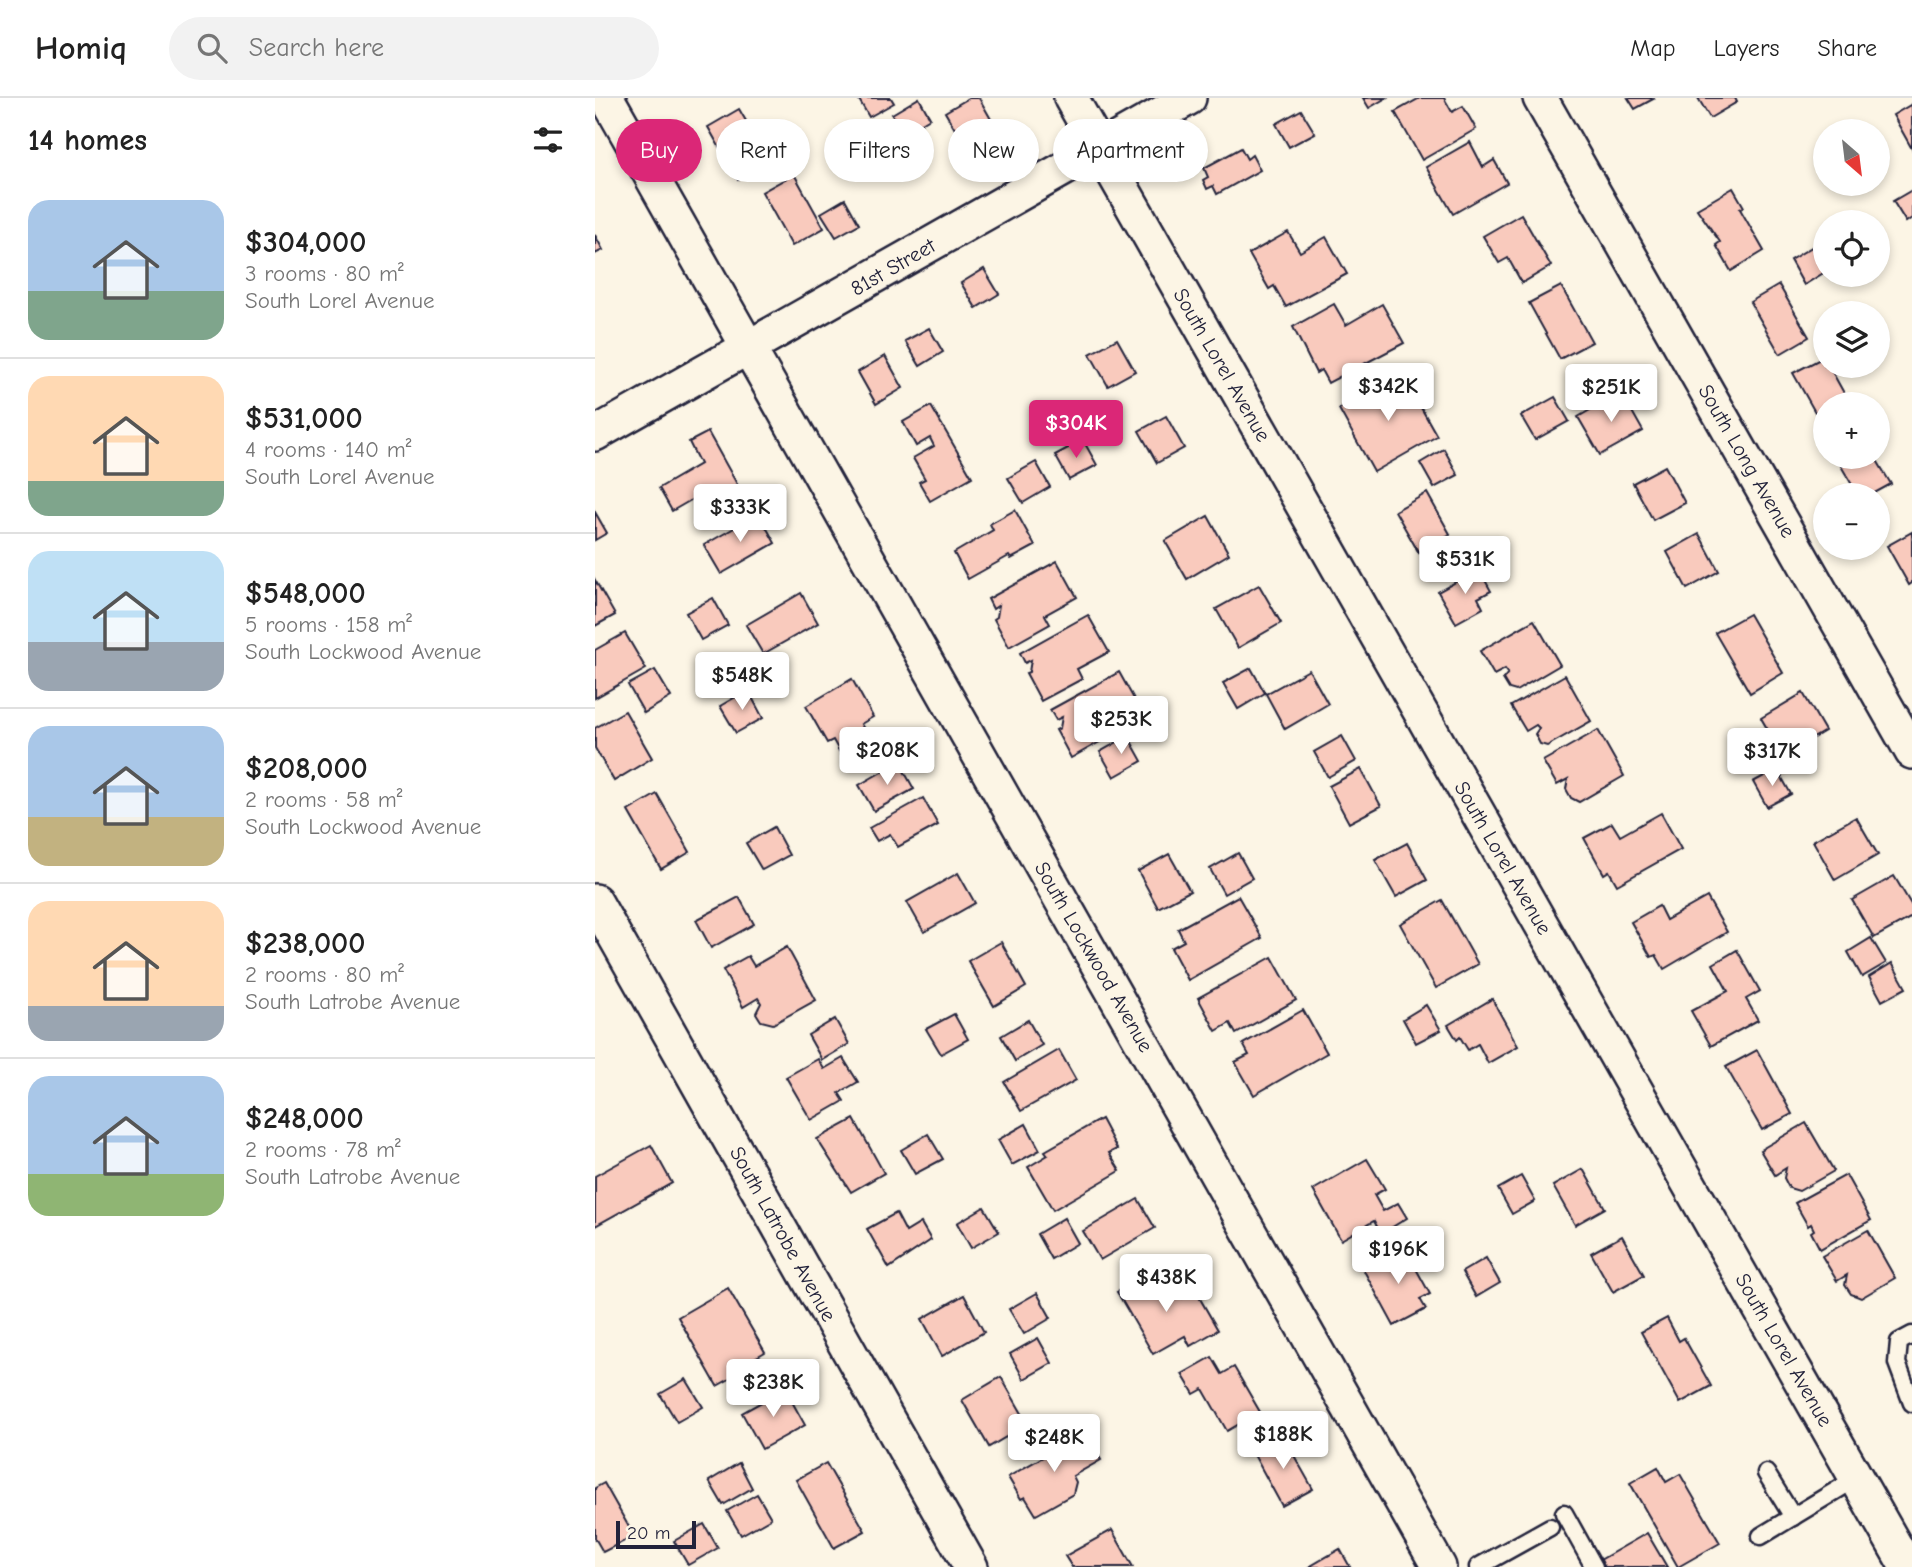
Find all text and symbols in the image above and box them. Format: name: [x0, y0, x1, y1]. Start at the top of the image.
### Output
search box: [169, 17, 659, 80]
text: Homiq: [35, 29, 127, 67]
icon: search: [193, 29, 231, 67]
text: Search here: [249, 33, 384, 63]
text: Map: [1630, 34, 1676, 62]
text: Layers: [1714, 34, 1779, 62]
text: Share: [1817, 34, 1877, 62]
chip: Buy: [616, 119, 702, 182]
chip: Rent: [716, 119, 810, 182]
chip: Filters: [824, 119, 934, 182]
chip: New: [948, 119, 1039, 182]
chip: Apartment: [1053, 119, 1208, 182]
north arrow: [1813, 119, 1890, 196]
map controls: [1813, 119, 1890, 560]
icon: filters: [529, 121, 567, 159]
text: 14 homes: [28, 123, 147, 158]
button: locate: [1813, 210, 1890, 287]
text: $304,000: [245, 225, 366, 260]
icon: home: [84, 228, 168, 312]
street label: 81st Street: [847, 233, 940, 301]
text: 3 rooms · 80 m²: [245, 260, 404, 287]
street label: South Lorel Avenue: [1168, 284, 1276, 446]
text: South Lorel Avenue: [245, 287, 434, 314]
button: layers: [1813, 301, 1890, 378]
pin: $342K: [1339, 364, 1437, 423]
pin: $251K: [1562, 364, 1660, 424]
text: $342K: [1358, 372, 1418, 399]
text: $251K: [1581, 373, 1641, 400]
street label: South Long Avenue: [1693, 380, 1801, 542]
button: +: [1813, 392, 1890, 469]
pin: $304K: [1027, 400, 1125, 460]
text: $531,000: [245, 401, 363, 436]
icon: home: [84, 404, 168, 488]
text: $304K: [1045, 409, 1107, 436]
text: 4 rooms · 140 m²: [245, 436, 412, 463]
text: South Lorel Avenue: [245, 463, 434, 490]
button: −: [1813, 483, 1890, 560]
pin: $333K: [691, 484, 789, 544]
text: $333K: [710, 493, 770, 520]
pin: $531K: [1416, 536, 1514, 596]
text: $531K: [1435, 545, 1495, 572]
text: $548,000: [245, 576, 366, 611]
icon: home: [84, 579, 168, 663]
text: 5 rooms · 158 m²: [245, 611, 412, 638]
text: South Lockwood Avenue: [245, 638, 481, 665]
pin: $548K: [693, 652, 791, 712]
text: $548K: [711, 661, 773, 688]
pin: $253K: [1072, 696, 1170, 756]
text: $253K: [1090, 705, 1152, 732]
pin: $208K: [838, 728, 936, 787]
pin: $317K: [1723, 728, 1821, 788]
text: $208K: [855, 736, 919, 763]
text: $317K: [1743, 737, 1801, 764]
text: $208,000: [245, 751, 368, 786]
icon: home: [84, 754, 168, 838]
street label: South Lorel Avenue: [1449, 777, 1557, 939]
text: 2 rooms · 58 m²: [245, 786, 403, 813]
text: South Lockwood Avenue: [245, 813, 481, 840]
street label: South Lockwood Avenue: [1030, 858, 1158, 1056]
text: $238,000: [245, 926, 365, 961]
icon: home: [84, 929, 168, 1013]
text: 2 rooms · 80 m²: [245, 961, 404, 988]
text: South Latrobe Avenue: [245, 988, 460, 1015]
text: $248,000: [245, 1101, 364, 1136]
icon: home: [84, 1104, 168, 1188]
text: 2 rooms · 78 m²: [245, 1136, 401, 1163]
street label: South Latrobe Avenue: [725, 1142, 841, 1326]
text: South Latrobe Avenue: [245, 1163, 460, 1190]
pin: $196K: [1349, 1226, 1447, 1286]
text: $196K: [1368, 1235, 1428, 1262]
pin: $438K: [1117, 1254, 1215, 1314]
text: $438K: [1136, 1263, 1196, 1290]
street label: South Lorel Avenue: [1730, 1269, 1838, 1431]
pin: $238K: [724, 1360, 822, 1419]
text: $238K: [742, 1368, 804, 1395]
pin: $188K: [1234, 1412, 1332, 1471]
pin: $248K: [1005, 1414, 1103, 1474]
text: $188K: [1253, 1420, 1313, 1447]
text: $248K: [1024, 1423, 1084, 1450]
scale bar: [616, 1518, 697, 1550]
text: 20 m: [627, 1522, 671, 1544]

